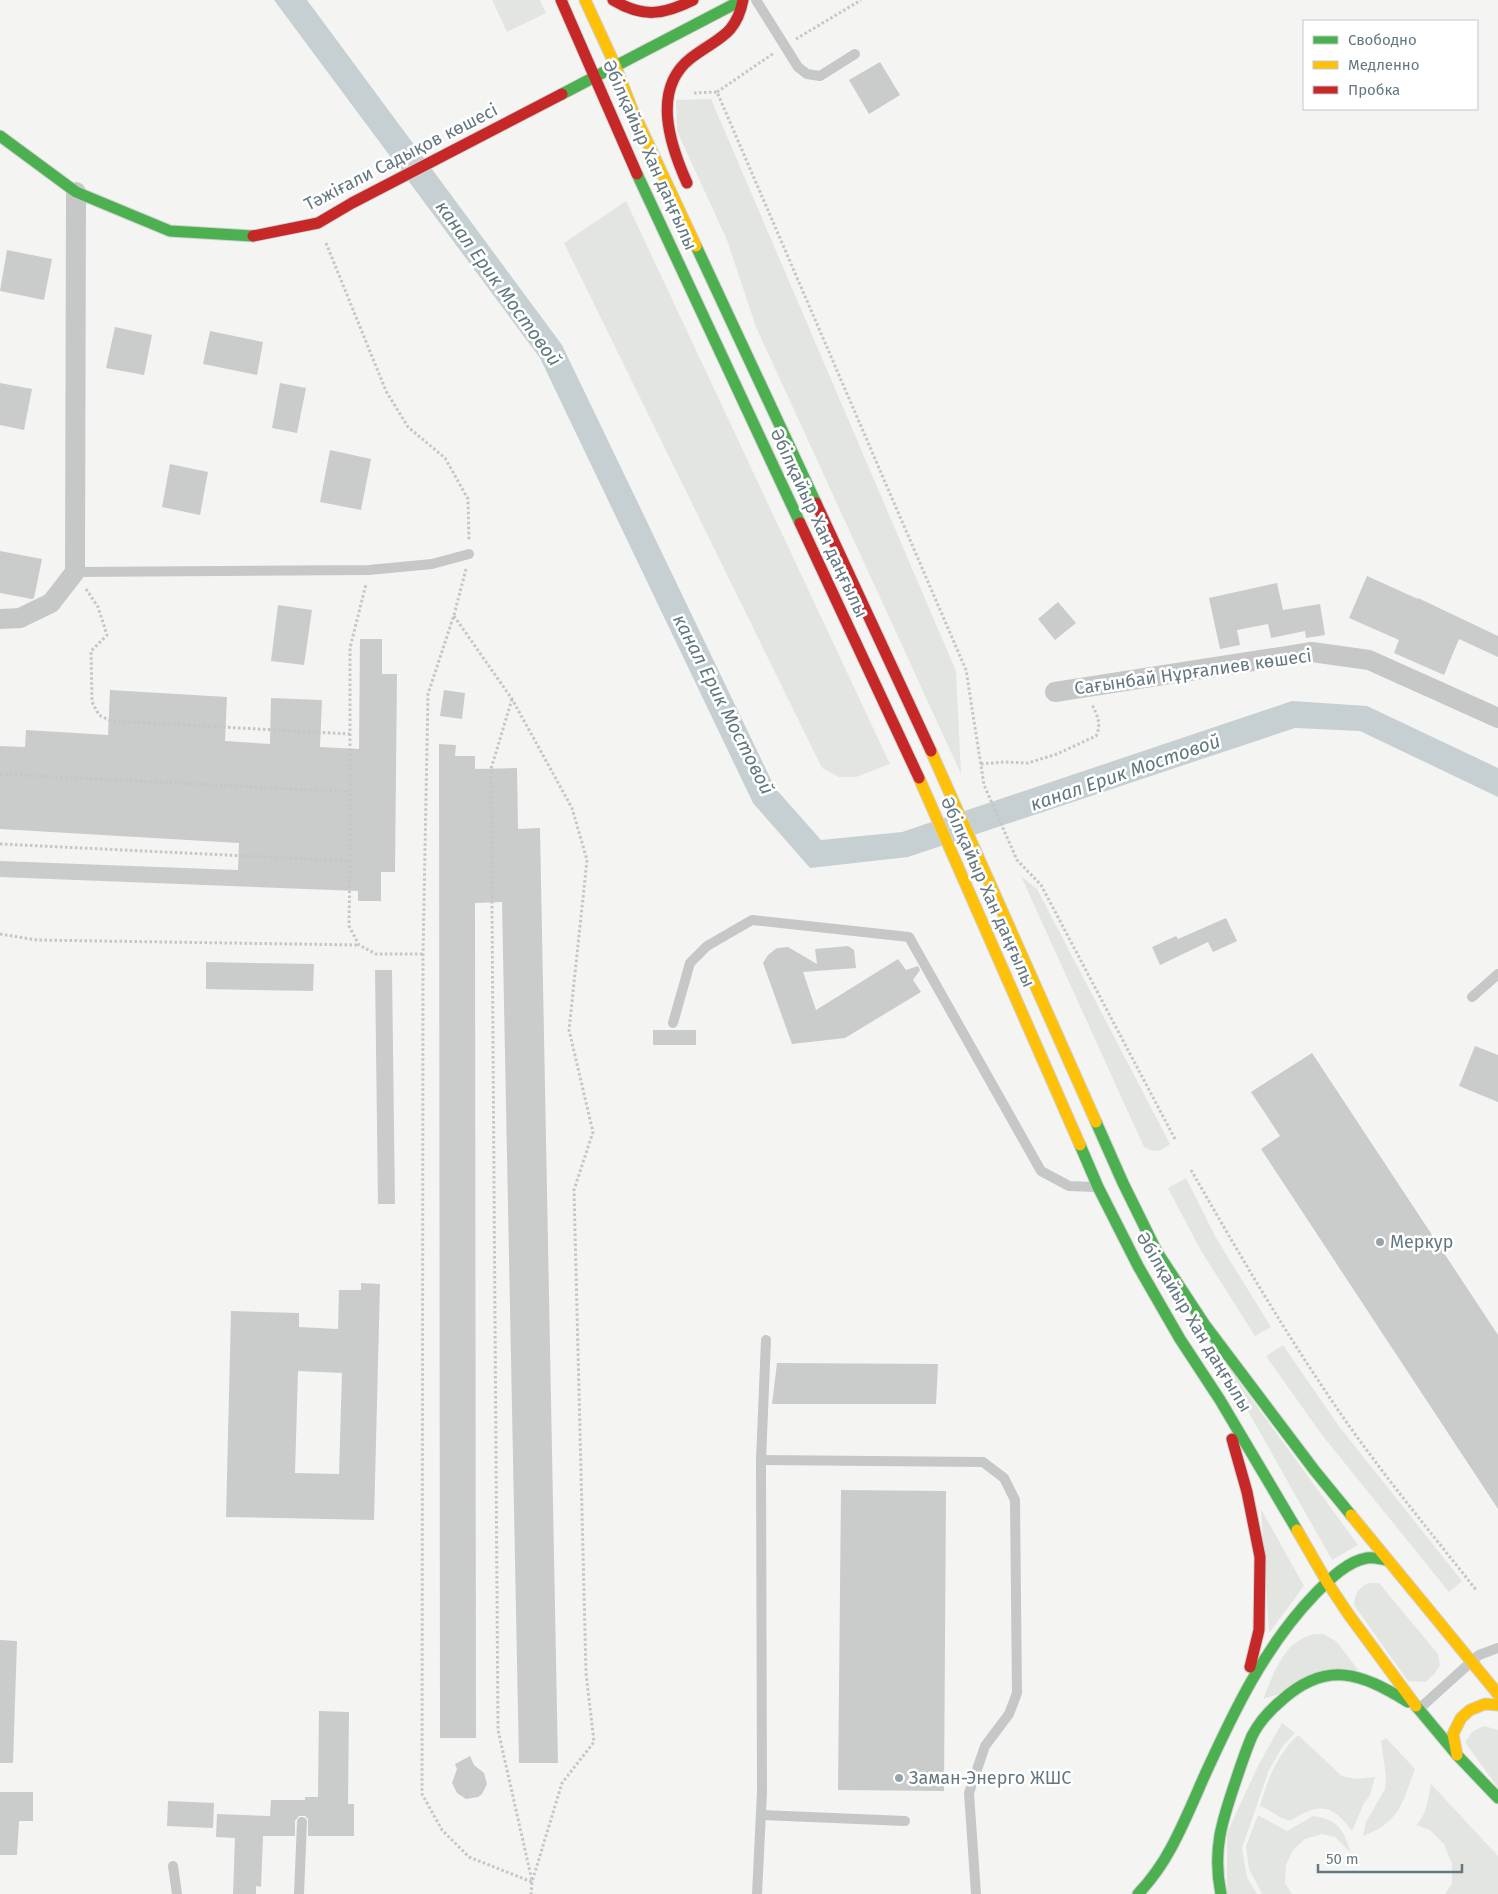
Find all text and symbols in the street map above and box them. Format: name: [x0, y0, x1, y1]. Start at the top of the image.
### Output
legend: [1303, 20, 1478, 110]
text: Свободно: [1348, 31, 1417, 49]
street label: Әбілқайыр Хан даңғылы: [598, 56, 702, 254]
text: Медленно: [1348, 56, 1420, 74]
text: Пробка: [1348, 81, 1400, 99]
street label: Тәжіғали Садықов көшесі: [301, 99, 501, 215]
water label: канал Ерик Мостовой: [431, 196, 566, 371]
street label: Әбілқайыр Хан даңғылы: [765, 425, 873, 621]
water label: канал Ерик Мостовой: [668, 610, 779, 798]
street label: Сағынбай Нұрғалиев көшесі: [1073, 644, 1313, 700]
water label: канал Ерик Мостовой: [1027, 729, 1223, 816]
street label: Әбілқайыр Хан даңғылы: [936, 793, 1040, 991]
street label: Әбілқайыр Хан даңғылы: [1131, 1228, 1257, 1416]
place label: Меркур: [1390, 1231, 1453, 1253]
marker: Меркур: [1374, 1236, 1386, 1248]
place label: Заман-Энерго ЖШС: [909, 1767, 1071, 1789]
marker: Заман-Энерго ЖШС: [893, 1772, 905, 1784]
scale bar: [1318, 1842, 1462, 1874]
text: 50 m: [1326, 1850, 1359, 1868]

